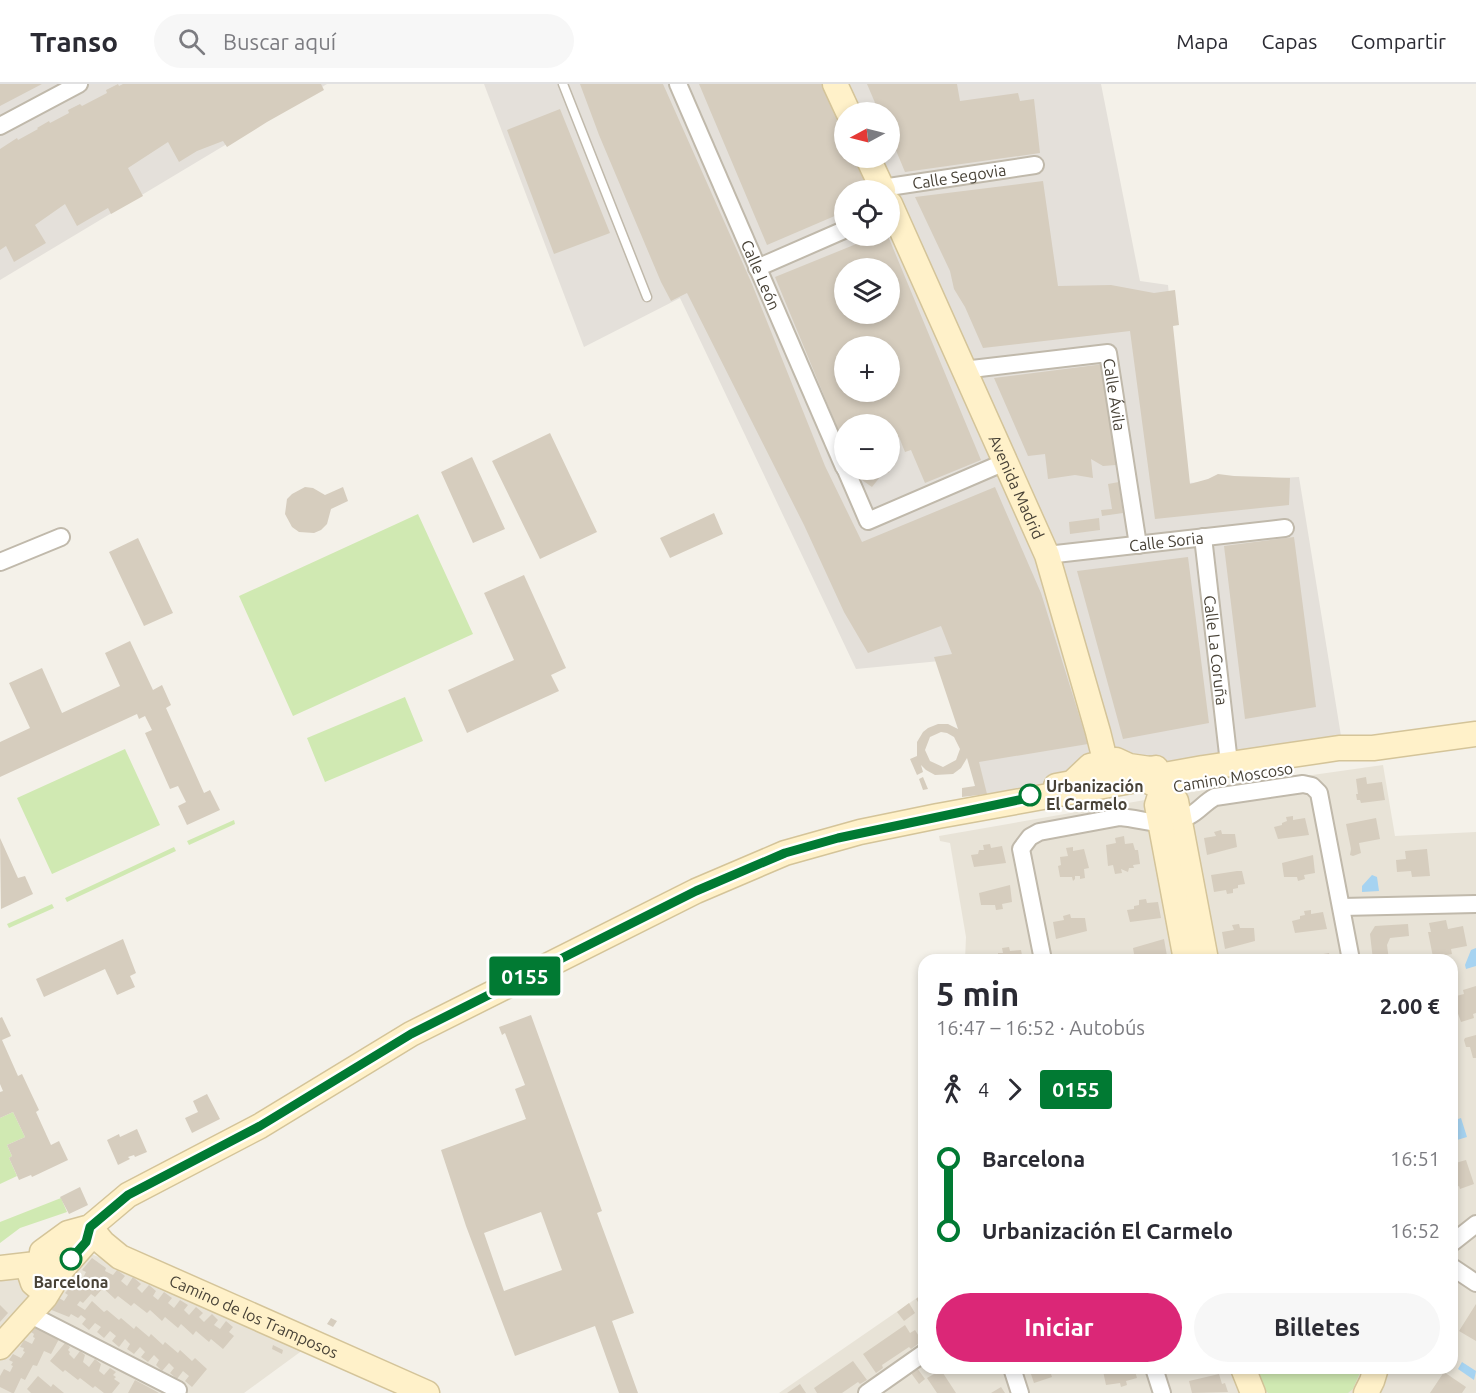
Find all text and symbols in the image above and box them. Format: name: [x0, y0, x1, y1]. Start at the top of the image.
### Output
search box: [154, 14, 574, 68]
icon: search: [175, 25, 208, 58]
text: Transo: [30, 26, 118, 57]
text: Buscar aquí: [223, 29, 336, 54]
text: Mapa: [1176, 29, 1228, 53]
text: Capas: [1261, 29, 1317, 53]
text: Compartir: [1350, 29, 1446, 53]
north arrow: [834, 102, 900, 168]
map controls: [834, 102, 900, 480]
street label: Calle Segovia: [911, 160, 1007, 192]
button: locate: [834, 180, 900, 246]
street label: Calle León: [738, 237, 784, 313]
button: layers: [834, 258, 900, 324]
button: +: [834, 336, 900, 402]
street label: Calle Ávila: [1100, 357, 1129, 432]
button: −: [834, 414, 900, 480]
street label: Avenida Madrid: [985, 432, 1048, 542]
street label: Calle Soria: [1128, 528, 1204, 555]
street label: Calle La Coruña: [1201, 594, 1231, 706]
street label: Camino Moscoso: [1172, 759, 1294, 795]
place label: Urbanización El Carmelo: [1046, 777, 1144, 813]
marker: Urbanización El Carmelo: [1019, 784, 1041, 806]
line badge: 0155: [483, 956, 567, 996]
text: 0155: [501, 964, 549, 988]
text: 5 min: [936, 975, 1019, 1012]
text: 2.00 €: [1380, 993, 1440, 1018]
text: 16:47 – 16:52 · Autobús: [936, 1016, 1145, 1039]
icon: walk: [936, 1073, 969, 1106]
icon: forward: [998, 1073, 1031, 1106]
text: 0155: [1052, 1077, 1100, 1101]
text: 4: [978, 1078, 989, 1101]
text: Barcelona: [982, 1146, 1085, 1171]
text: 16:51: [1390, 1147, 1440, 1170]
text: Urbanización El Carmelo: [982, 1218, 1233, 1243]
text: 16:52: [1390, 1219, 1440, 1242]
marker: Barcelona: [60, 1248, 82, 1270]
street label: Camino de los Tramposos: [167, 1271, 341, 1361]
place label: Barcelona: [33, 1273, 109, 1291]
button: Iniciar: [936, 1293, 1182, 1362]
button: Billetes: [1194, 1293, 1440, 1362]

